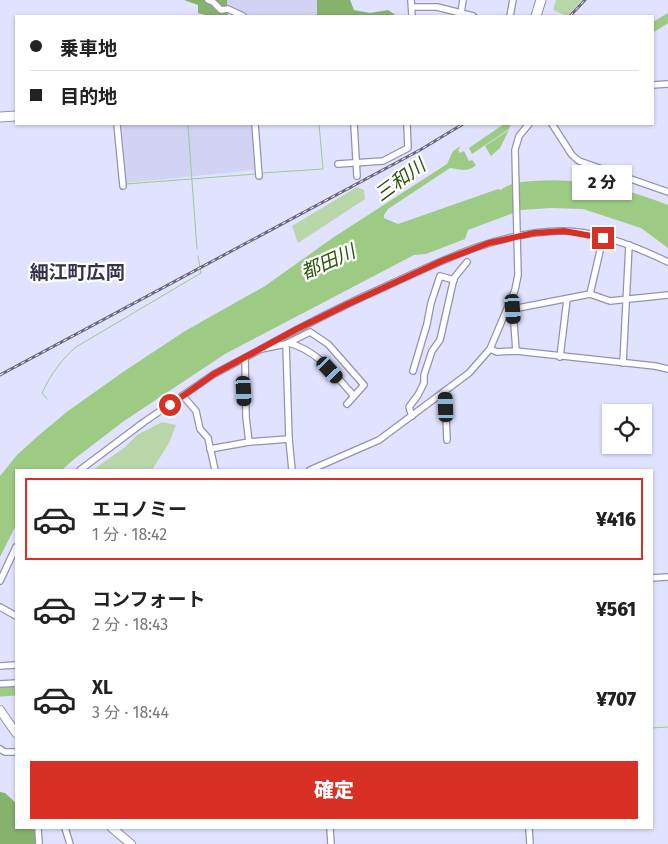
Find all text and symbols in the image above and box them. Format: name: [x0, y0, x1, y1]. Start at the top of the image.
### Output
text: 乗車地: [60, 37, 117, 60]
text: 目的地: [60, 85, 117, 108]
water label: 三和川: [370, 153, 431, 206]
callout: 2 分: [573, 166, 633, 200]
text: 2 分: [588, 173, 616, 192]
route end: [592, 227, 614, 249]
water label: 都田川: [297, 239, 361, 284]
district label: 細江町広岡: [29, 261, 125, 284]
car: [504, 294, 521, 324]
car: [314, 354, 345, 386]
car: [235, 376, 252, 406]
car: [437, 392, 454, 422]
route start: [159, 394, 181, 416]
map controls: [602, 404, 652, 454]
button: locate: [602, 404, 652, 454]
icon: car: [32, 497, 77, 542]
text: エコノミー: [92, 498, 187, 521]
text: ¥416: [596, 508, 636, 531]
text: 1 分 · 18:42: [92, 525, 167, 544]
icon: car: [32, 587, 77, 632]
text: コンフォート: [92, 588, 205, 611]
text: ¥561: [596, 598, 636, 621]
text: 2 分 · 18:43: [92, 615, 168, 634]
text: XL: [92, 676, 113, 699]
icon: car: [32, 677, 77, 722]
text: ¥707: [596, 688, 636, 711]
text: 3 分 · 18:44: [92, 703, 169, 722]
button: 確定: [30, 761, 638, 819]

